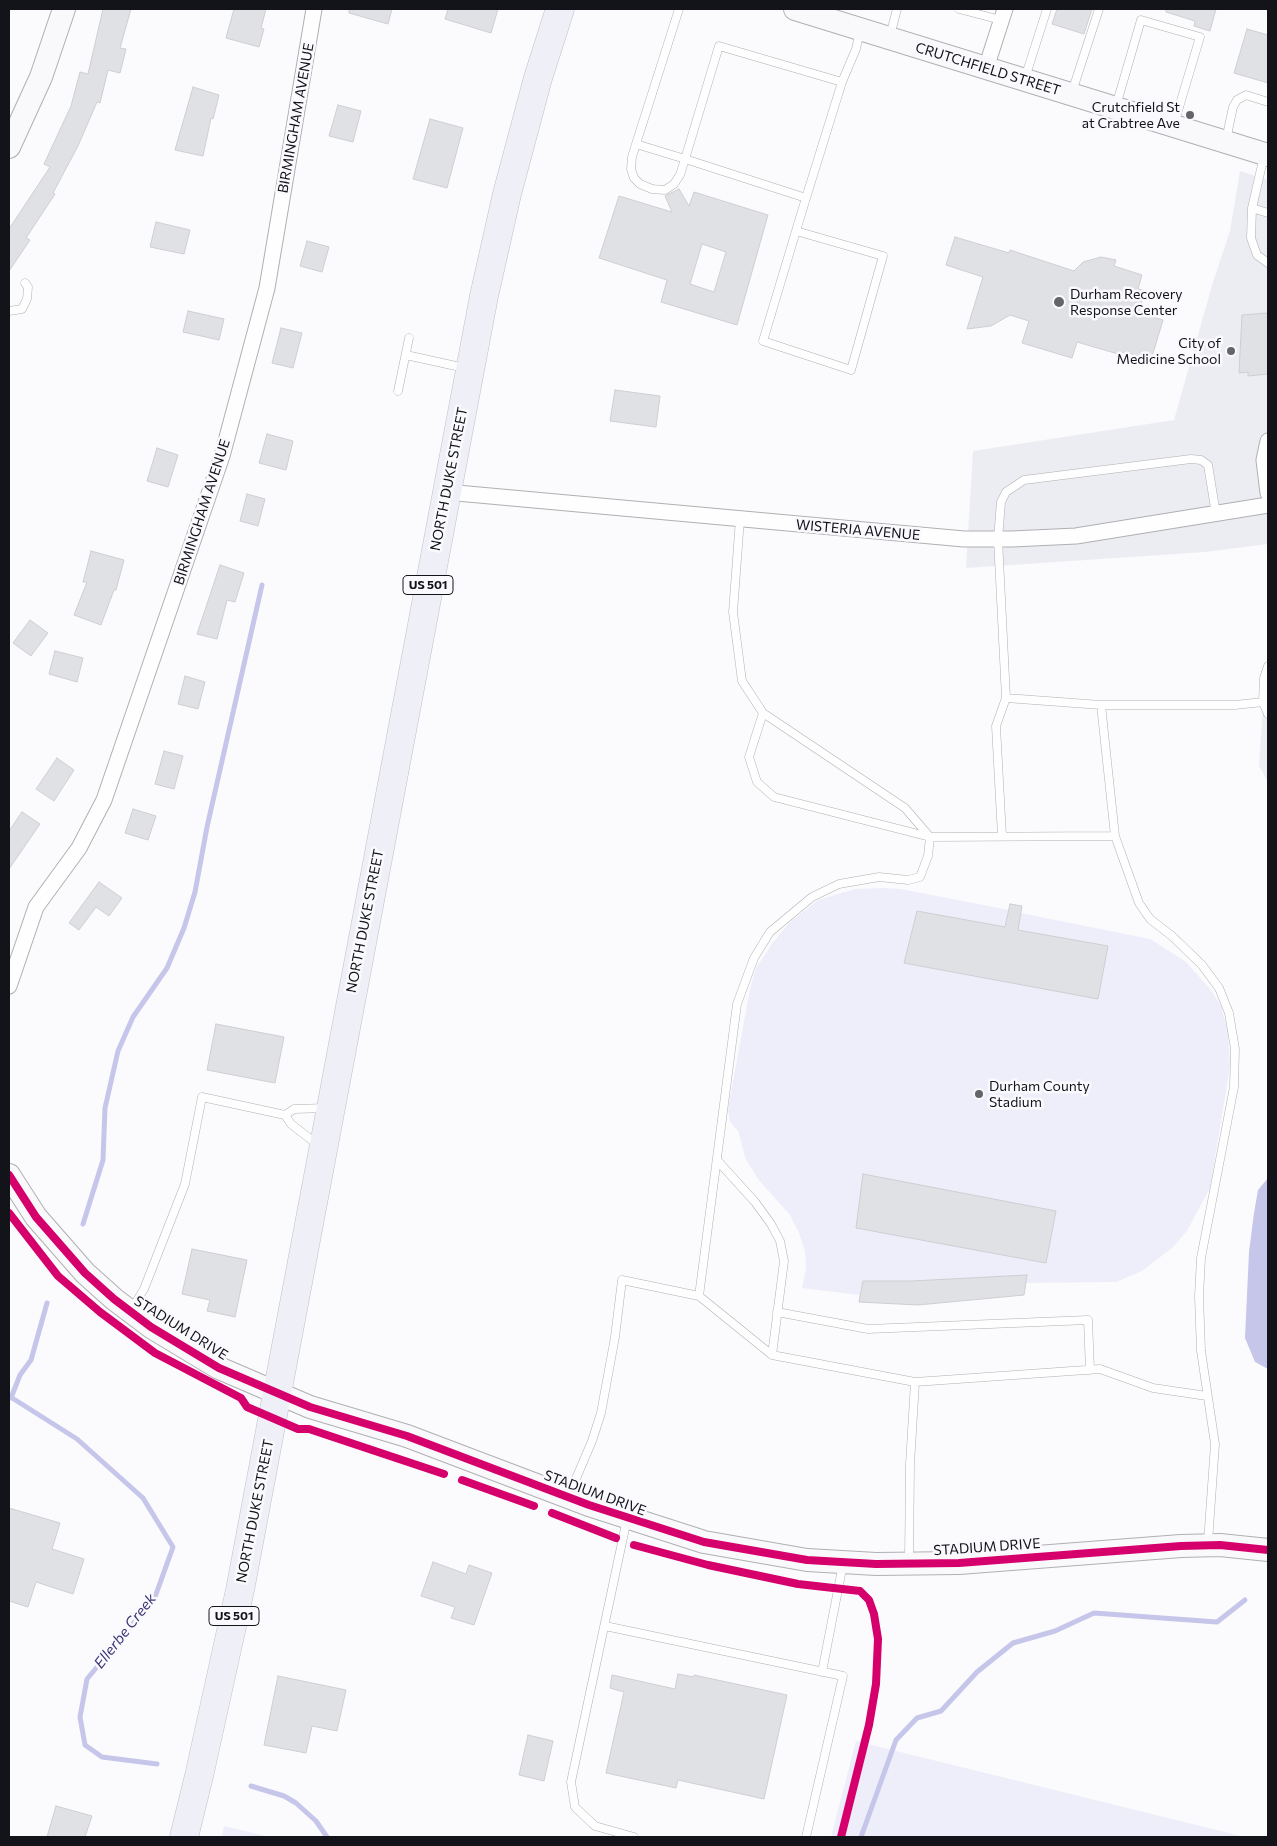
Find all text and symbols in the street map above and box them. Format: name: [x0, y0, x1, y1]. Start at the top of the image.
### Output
street label: CRUTCHFIELD STREET: [913, 39, 1063, 99]
street label: BIRMINGHAM AVENUE: [274, 42, 318, 194]
place label: Crutchfield St at Crabtree Ave: [1082, 99, 1180, 132]
marker: Crutchfield St at Crabtree Ave: [1184, 109, 1196, 121]
place label: Durham Recovery Response Center: [1070, 286, 1182, 318]
marker: Durham Recovery Response Center: [1052, 295, 1066, 309]
place label: City of Medicine School: [1117, 335, 1221, 368]
marker: City of Medicine School: [1225, 345, 1237, 357]
street label: NORTH DUKE STREET: [427, 406, 471, 552]
street label: BIRMINGHAM AVENUE: [170, 437, 234, 587]
street label: WISTERIA AVENUE: [795, 516, 921, 544]
road number: US 501: [403, 576, 453, 594]
street label: NORTH DUKE STREET: [343, 848, 387, 994]
place label: Durham County Stadium: [989, 1078, 1090, 1110]
marker: Durham County Stadium: [973, 1088, 985, 1100]
street label: STADIUM DRIVE: [131, 1292, 231, 1364]
street label: NORTH DUKE STREET: [233, 1438, 277, 1584]
street label: STADIUM DRIVE: [542, 1467, 648, 1519]
street label: STADIUM DRIVE: [933, 1535, 1041, 1559]
water label: Ellerbe Creek: [90, 1590, 160, 1672]
road number: US 501: [209, 1606, 259, 1625]

